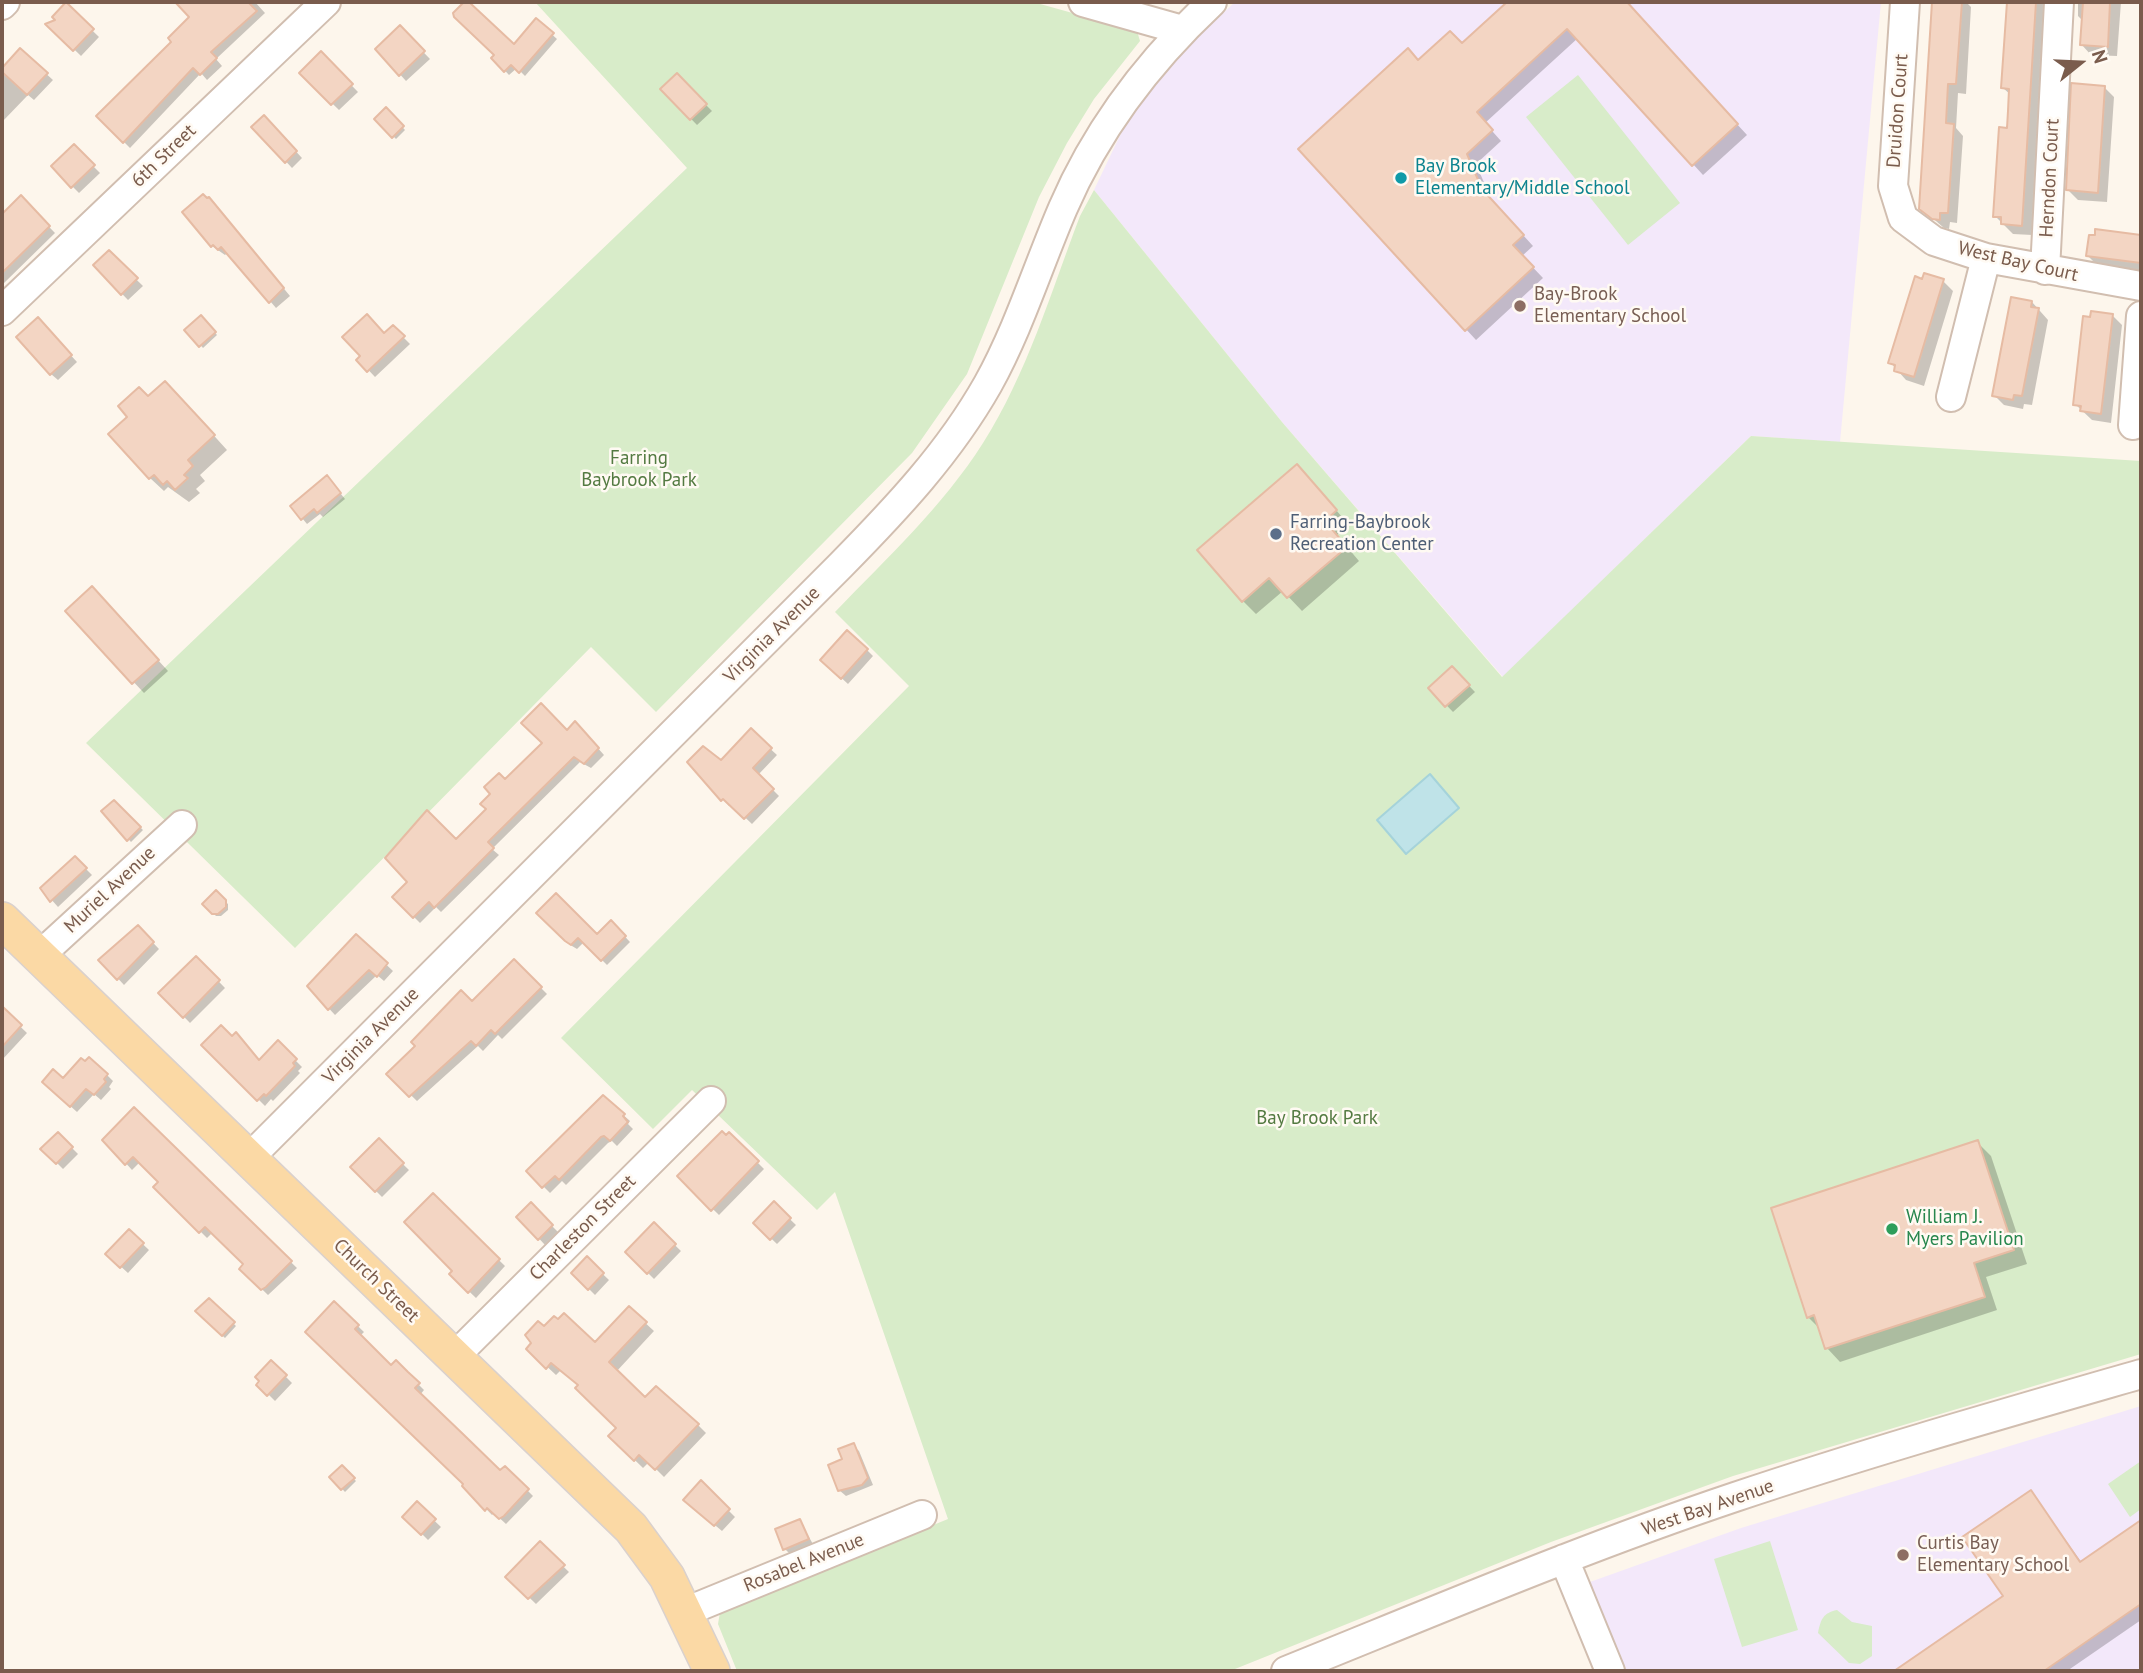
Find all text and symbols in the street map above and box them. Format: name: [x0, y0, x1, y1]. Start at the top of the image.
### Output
north arrow: [2045, 28, 2115, 98]
text: N: [2087, 47, 2113, 66]
street label: Druidon Court: [1883, 53, 1913, 169]
street label: Herndon Court: [2035, 118, 2065, 238]
street label: 6th Street: [127, 120, 201, 192]
place label: Bay Brook Elementary/Middle School: [1415, 156, 1630, 200]
marker: Bay Brook Elementary/Middle School: [1393, 170, 1409, 186]
street label: West Bay Court: [1956, 237, 2080, 287]
place label: Bay-Brook Elementary School: [1534, 284, 1686, 328]
marker: Bay-Brook Elementary School: [1512, 298, 1528, 314]
park label: Farring Baybrook Park: [581, 448, 697, 492]
place label: Farring-Baybrook Recreation Center: [1290, 512, 1434, 556]
marker: Farring-Baybrook Recreation Center: [1268, 526, 1284, 542]
street label: Virginia Avenue: [719, 582, 825, 688]
street label: Muriel Avenue: [60, 842, 160, 938]
street label: Virginia Avenue: [318, 983, 424, 1089]
park label: Bay Brook Park: [1256, 1108, 1378, 1130]
street label: Charleston Street: [525, 1170, 641, 1286]
place label: William J. Myers Pavilion: [1906, 1207, 2024, 1251]
marker: William J. Myers Pavilion: [1884, 1221, 1900, 1237]
street label: Church Street: [328, 1234, 424, 1328]
street label: West Bay Avenue: [1639, 1475, 1777, 1541]
street label: Rosabel Avenue: [740, 1528, 868, 1598]
place label: Curtis Bay Elementary School: [1917, 1533, 2069, 1577]
marker: Curtis Bay Elementary School: [1895, 1547, 1911, 1563]

